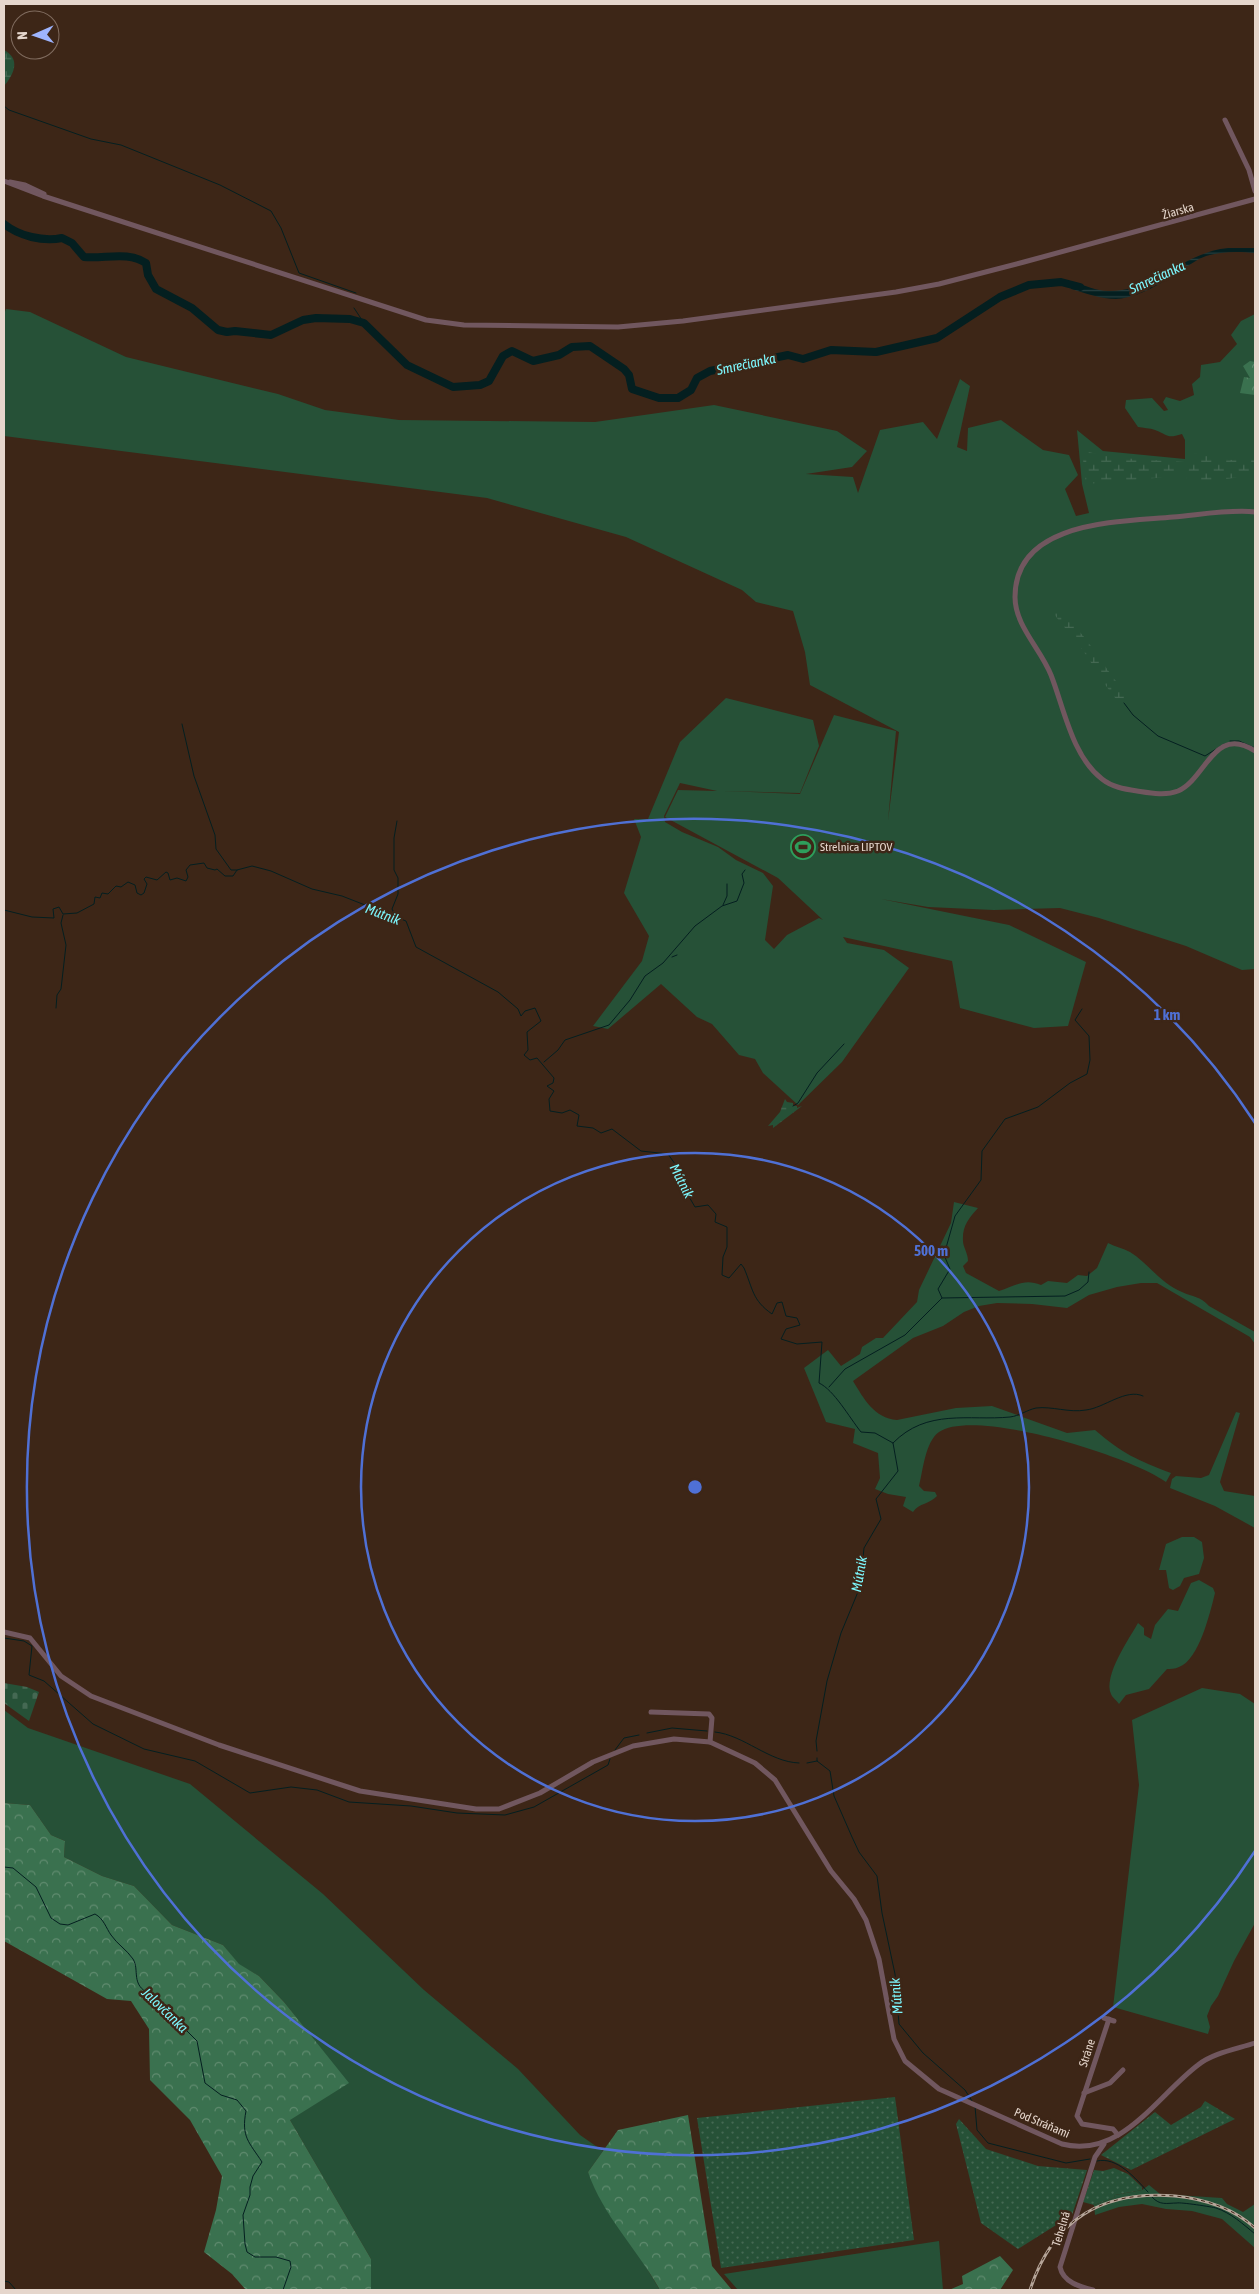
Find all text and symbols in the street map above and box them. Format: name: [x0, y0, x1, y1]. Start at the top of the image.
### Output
north arrow: [10, 10, 60, 60]
text: N: [14, 31, 30, 40]
street label: Žiarska: [1161, 200, 1195, 222]
water label: Smrečianka: [1126, 257, 1188, 297]
water label: Smrečianka: [714, 350, 777, 378]
sports icon: Strelnica LIPTOV: [790, 834, 816, 860]
place label: Strelnica LIPTOV: [820, 840, 892, 854]
water label: Mútnik: [363, 900, 404, 928]
text: 1 km: [1154, 1006, 1180, 1023]
water label: Mútnik: [667, 1161, 698, 1202]
text: 500 m: [914, 1242, 948, 1259]
centre of rings: [686, 1478, 704, 1496]
water label: Mútnik: [848, 1554, 870, 1593]
water label: Mútnik: [886, 1976, 906, 2015]
water label: Jalovčanka: [138, 1984, 192, 2036]
street label: Stráne: [1076, 2037, 1098, 2069]
street label: Pod Stráňami: [1012, 2105, 1072, 2141]
street label: Tehelná: [1049, 2210, 1073, 2248]

